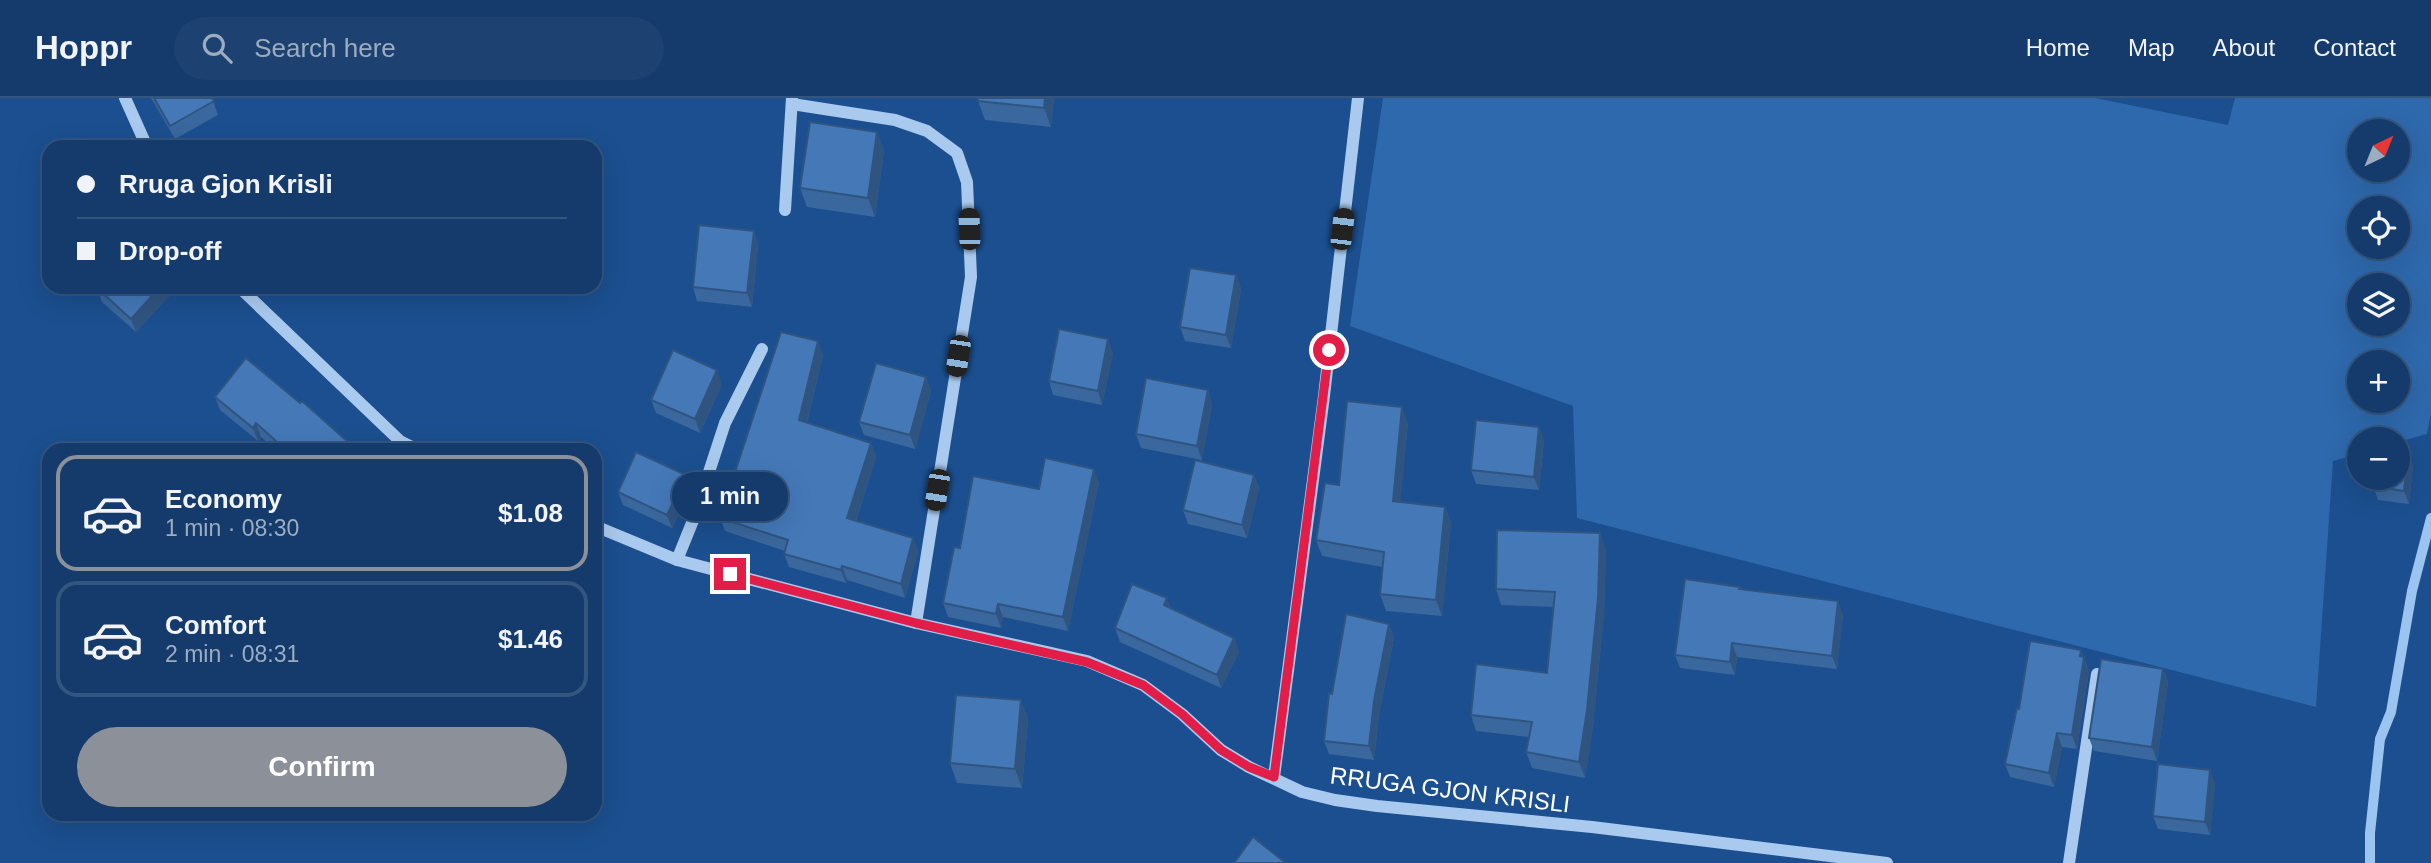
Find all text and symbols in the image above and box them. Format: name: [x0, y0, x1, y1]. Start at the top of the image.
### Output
search box: [174, 17, 664, 80]
text: Hoppr: [35, 29, 132, 66]
icon: search: [198, 29, 236, 67]
text: Search here: [254, 33, 396, 63]
text: Home: [2026, 34, 2090, 61]
text: Map: [2128, 34, 2175, 61]
text: About: [2213, 34, 2275, 61]
text: Contact: [2313, 34, 2396, 61]
north arrow: [2347, 119, 2410, 182]
map controls: [2347, 119, 2410, 490]
text: Rruga Gjon Krisli: [119, 169, 333, 199]
button: locate: [2347, 196, 2410, 259]
car: [1330, 207, 1355, 251]
car: [958, 208, 981, 250]
text: Drop-off: [119, 236, 222, 266]
button: layers: [2347, 273, 2410, 336]
car: [945, 334, 972, 378]
route start: [1313, 334, 1345, 366]
button: +: [2347, 350, 2410, 413]
button: −: [2347, 427, 2410, 490]
car: [924, 468, 951, 512]
callout: 1 min: [672, 472, 788, 522]
icon: car: [81, 482, 144, 545]
text: 1 min: [700, 483, 760, 509]
text: Economy: [165, 484, 282, 514]
text: $1.08: [498, 498, 563, 528]
text: 1 min · 08:30: [165, 515, 299, 541]
route end: [714, 558, 746, 590]
icon: car: [81, 608, 144, 671]
text: Comfort: [165, 610, 266, 640]
text: $1.46: [498, 624, 563, 654]
text: 2 min · 08:31: [165, 641, 299, 667]
button: Confirm: [77, 727, 567, 807]
street label: RRUGA GJON KRISLI: [1329, 761, 1572, 818]

